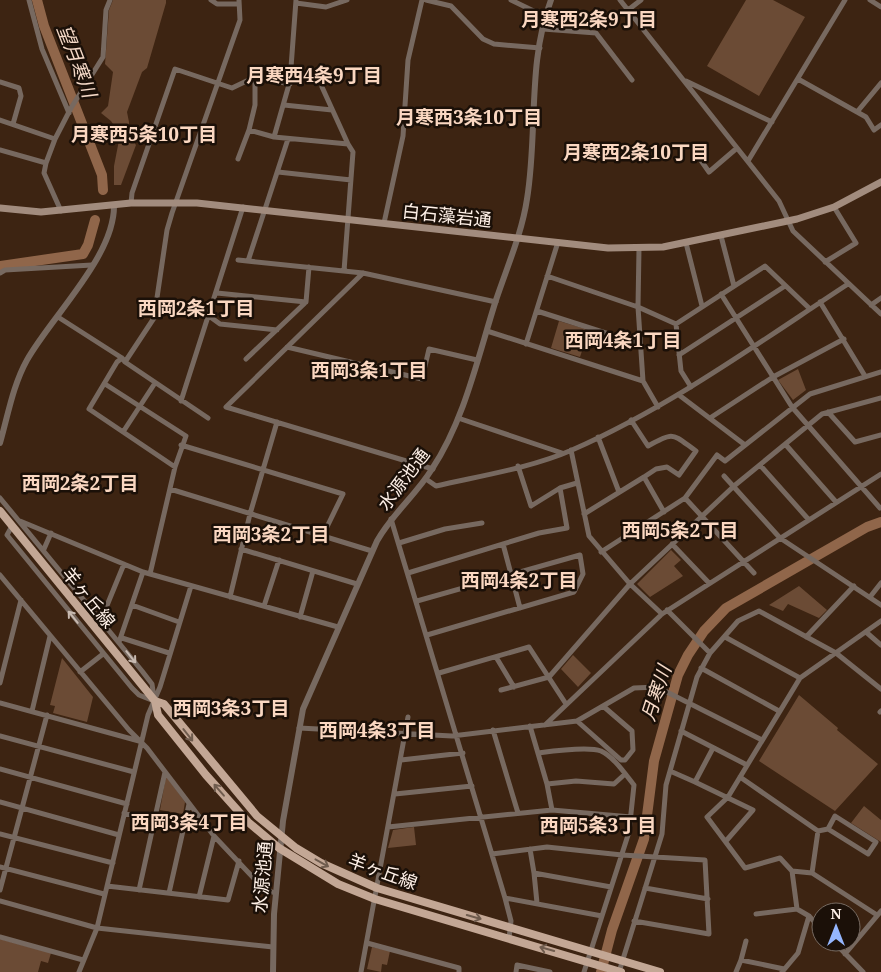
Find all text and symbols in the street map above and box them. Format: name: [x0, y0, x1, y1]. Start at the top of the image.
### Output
district label: 月寒西2条9丁目: [521, 6, 657, 32]
water label: 望月寒川: [51, 21, 103, 103]
district label: 月寒西4条9丁目: [246, 62, 382, 88]
district label: 月寒西3条10丁目: [396, 104, 542, 130]
district label: 月寒西5条10丁目: [71, 121, 217, 147]
district label: 月寒西2条10丁目: [563, 139, 709, 165]
street label: 白石藻岩通: [401, 198, 493, 232]
district label: 西岡2条1丁目: [138, 295, 254, 321]
district label: 西岡4条1丁目: [565, 327, 681, 353]
district label: 西岡3条1丁目: [311, 357, 427, 383]
street label: 水源池通: [372, 443, 434, 515]
district label: 西岡2条2丁目: [22, 470, 138, 496]
district label: 西岡5条2丁目: [622, 517, 738, 543]
district label: 西岡3条2丁目: [213, 521, 329, 547]
street label: 羊ヶ丘線: [57, 561, 121, 633]
district label: 西岡4条2丁目: [461, 567, 577, 593]
one-way arrow: [68, 611, 79, 624]
one-way arrow: [125, 651, 136, 664]
water label: 月寒川: [635, 660, 678, 724]
district label: 西岡3条3丁目: [173, 695, 289, 721]
district label: 西岡4条3丁目: [319, 717, 435, 743]
one-way arrow: [183, 728, 194, 741]
one-way arrow: [214, 784, 225, 797]
district label: 西岡3条4丁目: [131, 809, 247, 835]
district label: 西岡5条3丁目: [540, 812, 656, 838]
street label: 水源池通: [247, 840, 277, 914]
street label: 羊ヶ丘線: [345, 847, 421, 895]
one-way arrow: [314, 858, 329, 868]
north arrow: [811, 902, 861, 952]
text: N: [830, 904, 842, 923]
one-way arrow: [466, 913, 482, 922]
one-way arrow: [539, 944, 555, 954]

